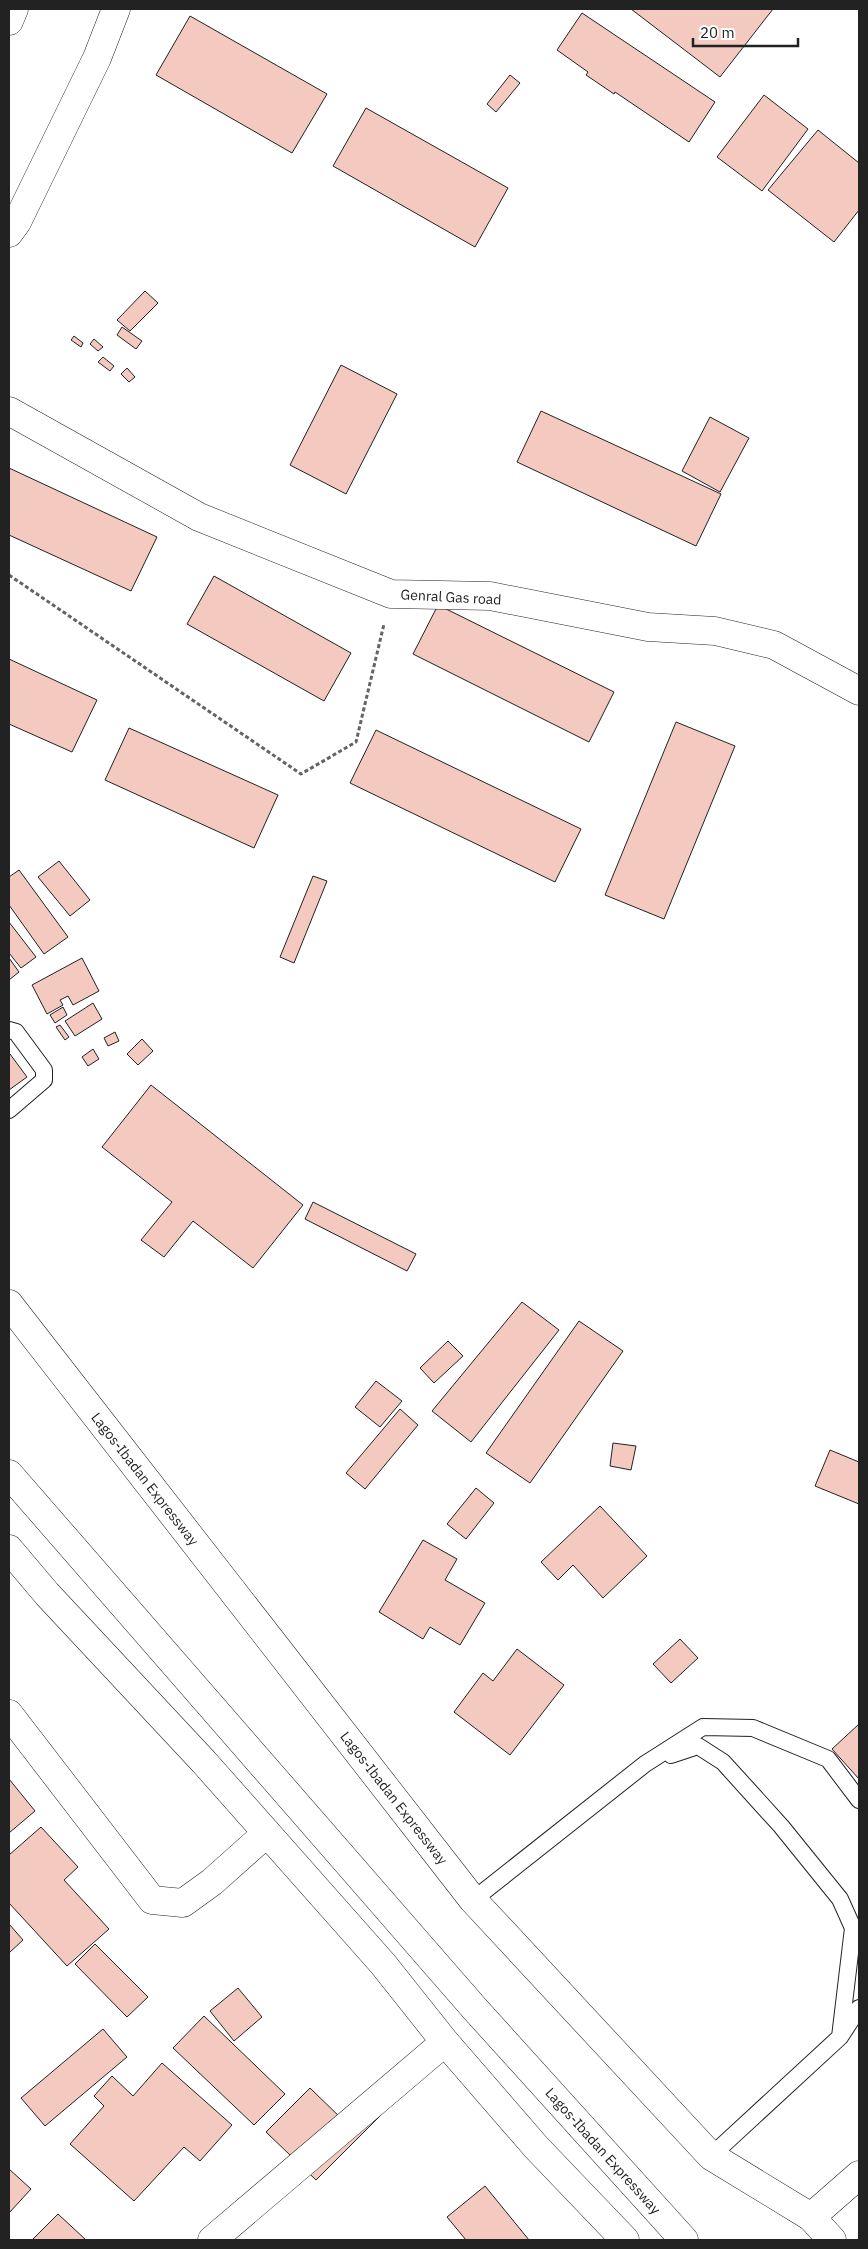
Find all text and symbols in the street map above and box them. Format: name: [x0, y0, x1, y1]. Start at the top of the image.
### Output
scale bar: [693, 15, 798, 47]
text: 20 m: [700, 23, 735, 42]
street label: Genral Gas road: [400, 585, 502, 609]
street label: Lagos-Ibadan Expressway: [87, 1409, 203, 1549]
street label: Lagos-Ibadan Expressway: [336, 1728, 452, 1868]
street label: Lagos-Ibadan Expressway: [541, 2084, 665, 2218]

